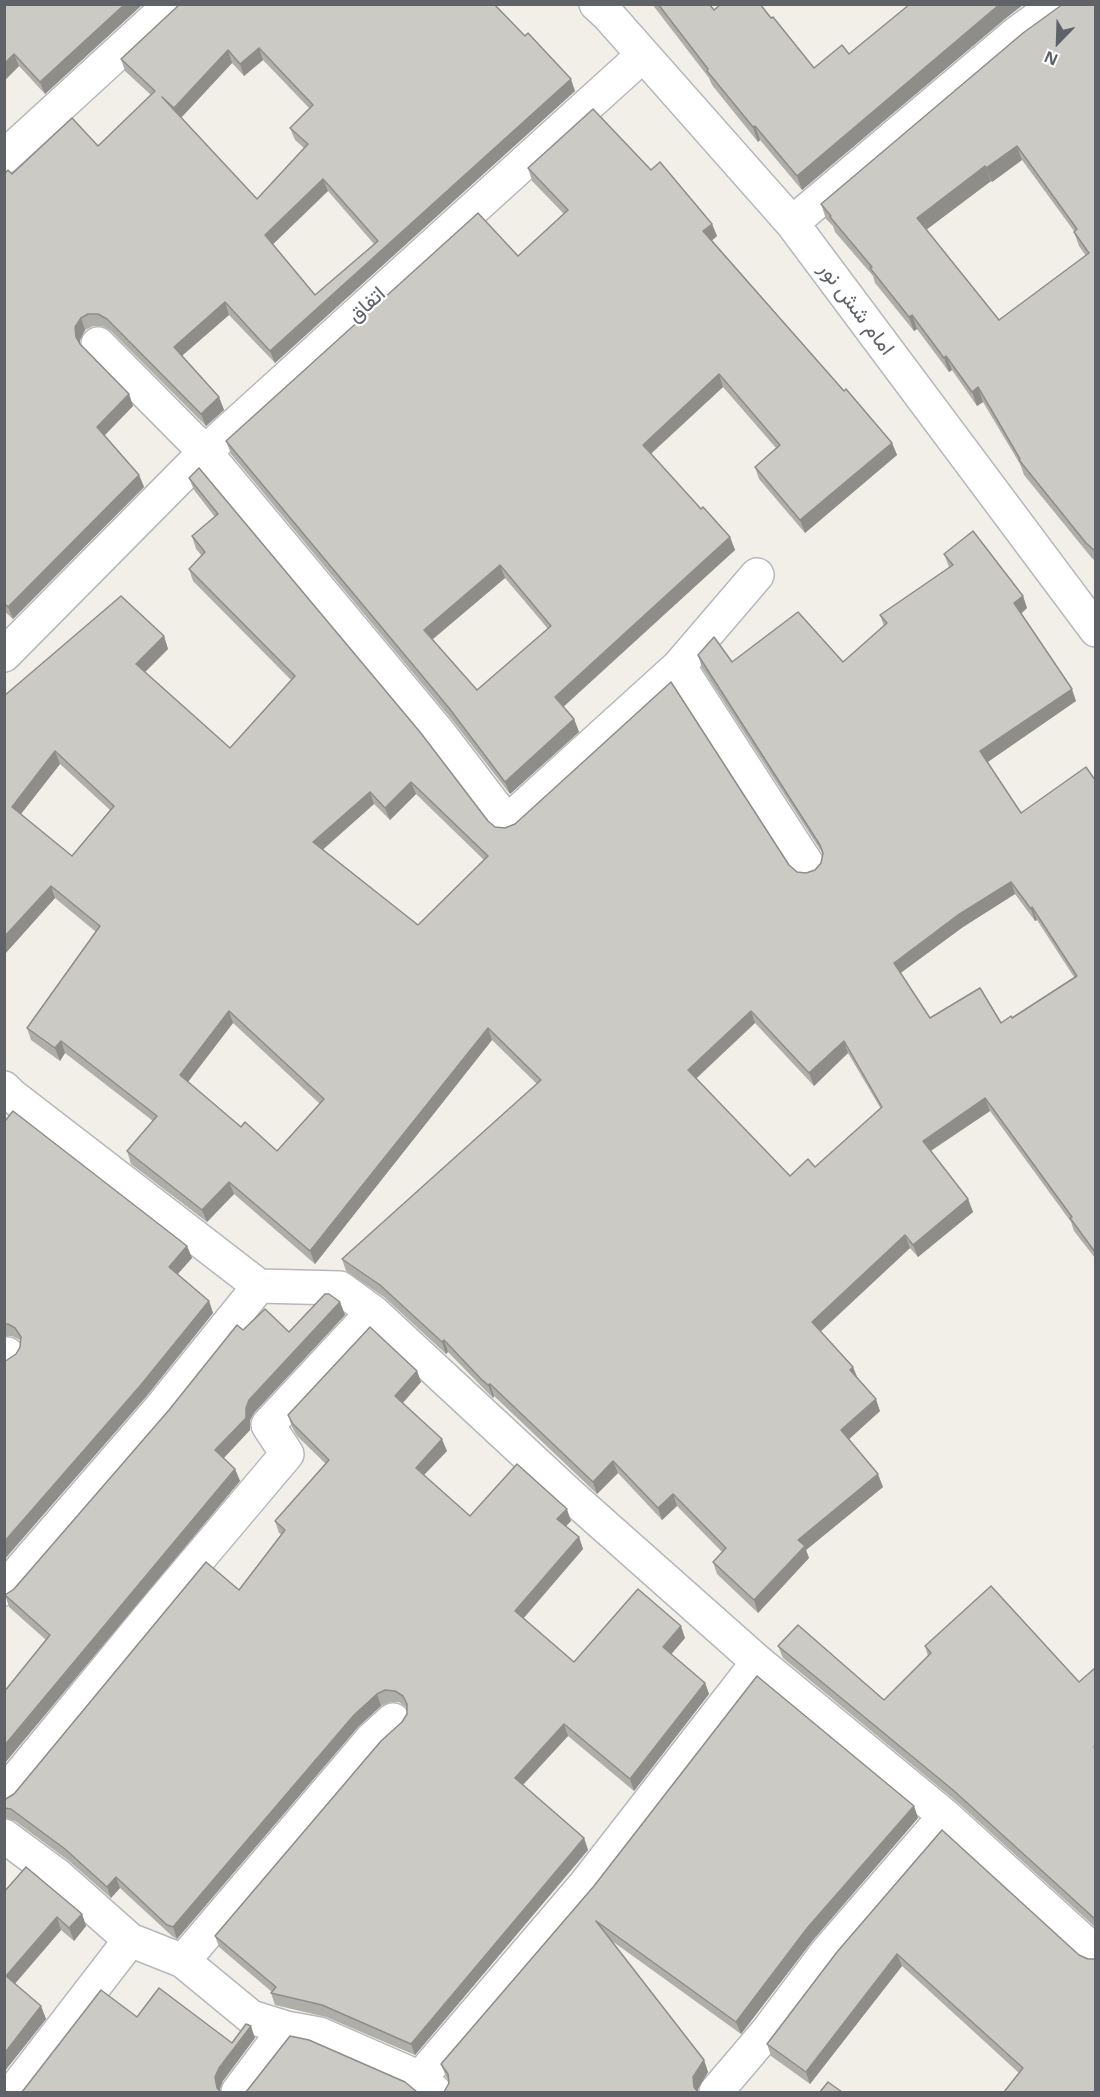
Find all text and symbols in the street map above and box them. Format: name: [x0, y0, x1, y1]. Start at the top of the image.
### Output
north arrow: [1028, 12, 1088, 72]
text: N: [1041, 46, 1061, 71]
street label: امام شش نور: [813, 257, 899, 361]
street label: اتفاق: [343, 282, 391, 328]

